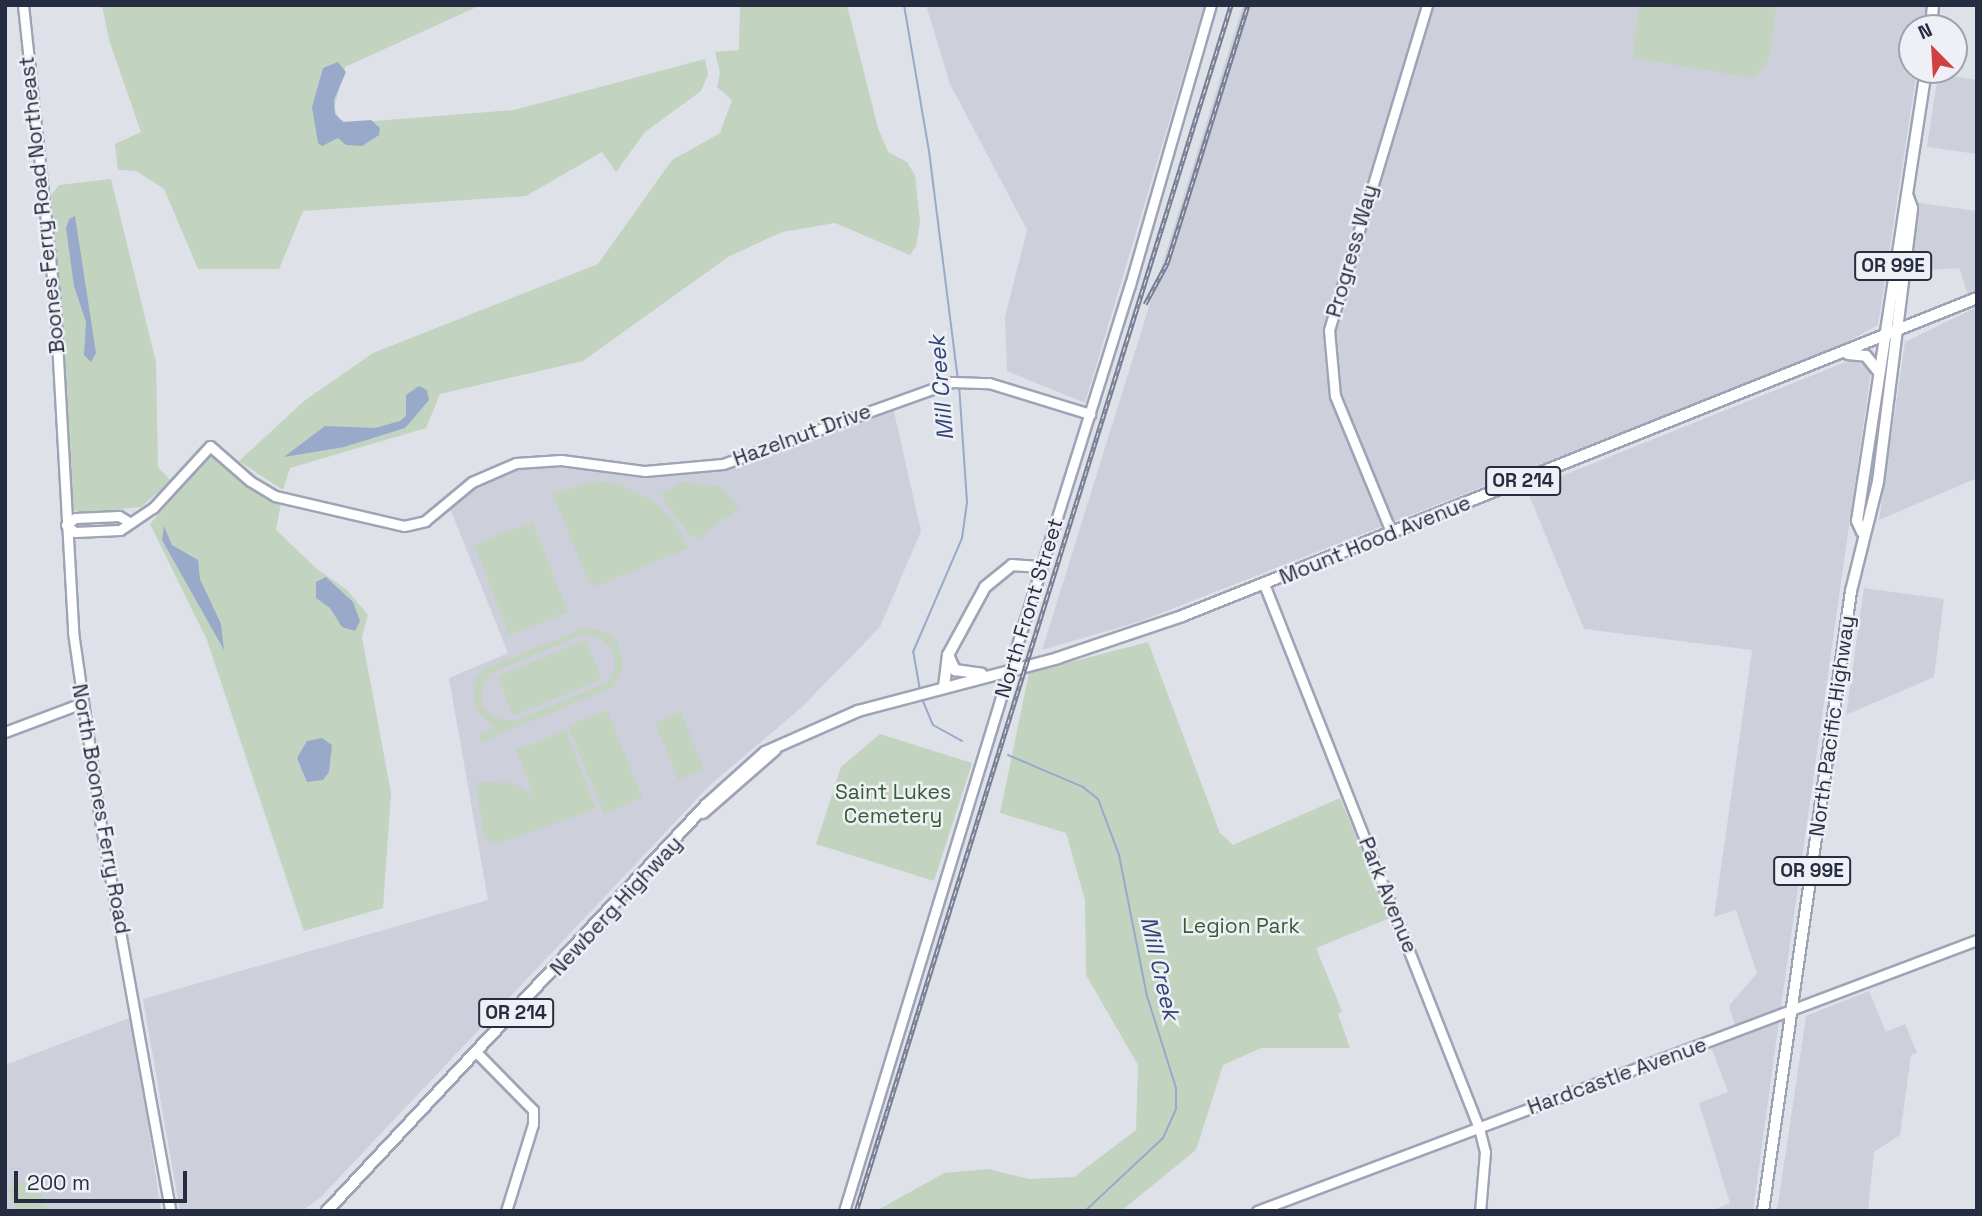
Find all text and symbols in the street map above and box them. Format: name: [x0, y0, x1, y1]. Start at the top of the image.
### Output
north arrow: [1898, 14, 1968, 84]
text: N: [1914, 17, 1936, 45]
street label: Boones Ferry Road Northeast: [14, 55, 70, 355]
street label: Progress Way: [1321, 182, 1383, 320]
road number: OR 99E: [1853, 250, 1933, 282]
water label: Mill Creek: [923, 334, 959, 442]
street label: Hazelnut Drive: [730, 398, 874, 472]
road number: OR 214: [1484, 466, 1562, 496]
street label: Mount Hood Avenue: [1275, 490, 1475, 590]
street label: North Front Street: [990, 515, 1068, 701]
street label: North Pacific Highway: [1804, 614, 1860, 838]
street label: North Boones Ferry Road: [67, 682, 135, 936]
park label: Saint Lukes Cemetery: [835, 779, 951, 829]
street label: Newberg Highway: [545, 831, 687, 981]
street label: Park Avenue: [1353, 833, 1423, 957]
road number: OR 99E: [1772, 856, 1852, 886]
park label: Legion Park: [1182, 913, 1300, 939]
water label: Mill Creek: [1135, 914, 1185, 1022]
road number: OR 214: [477, 998, 554, 1028]
street label: Hardcastle Avenue: [1524, 1032, 1710, 1120]
scale bar: [18, 1156, 191, 1200]
text: 200 m: [27, 1169, 90, 1196]

